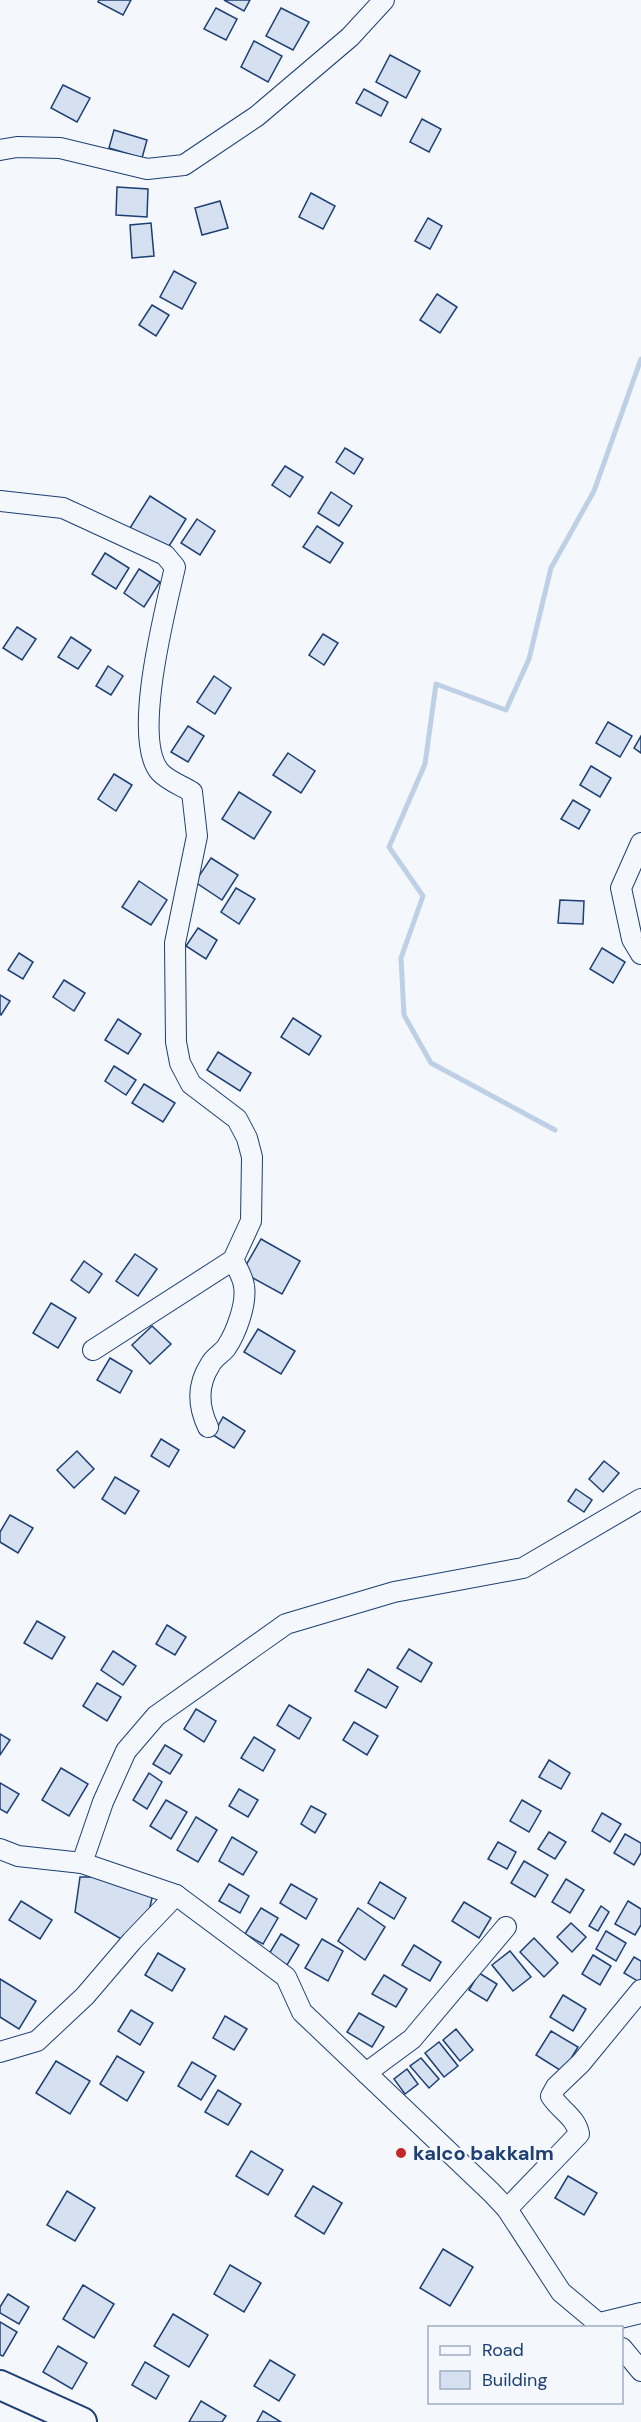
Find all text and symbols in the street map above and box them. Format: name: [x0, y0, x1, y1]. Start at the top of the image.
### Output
place label: kalco bakkalm: [413, 2140, 554, 2166]
marker: kalco bakkalm: [394, 2146, 408, 2160]
legend: [428, 2326, 623, 2404]
text: Road: [482, 2338, 524, 2362]
text: Building: [482, 2368, 547, 2392]

